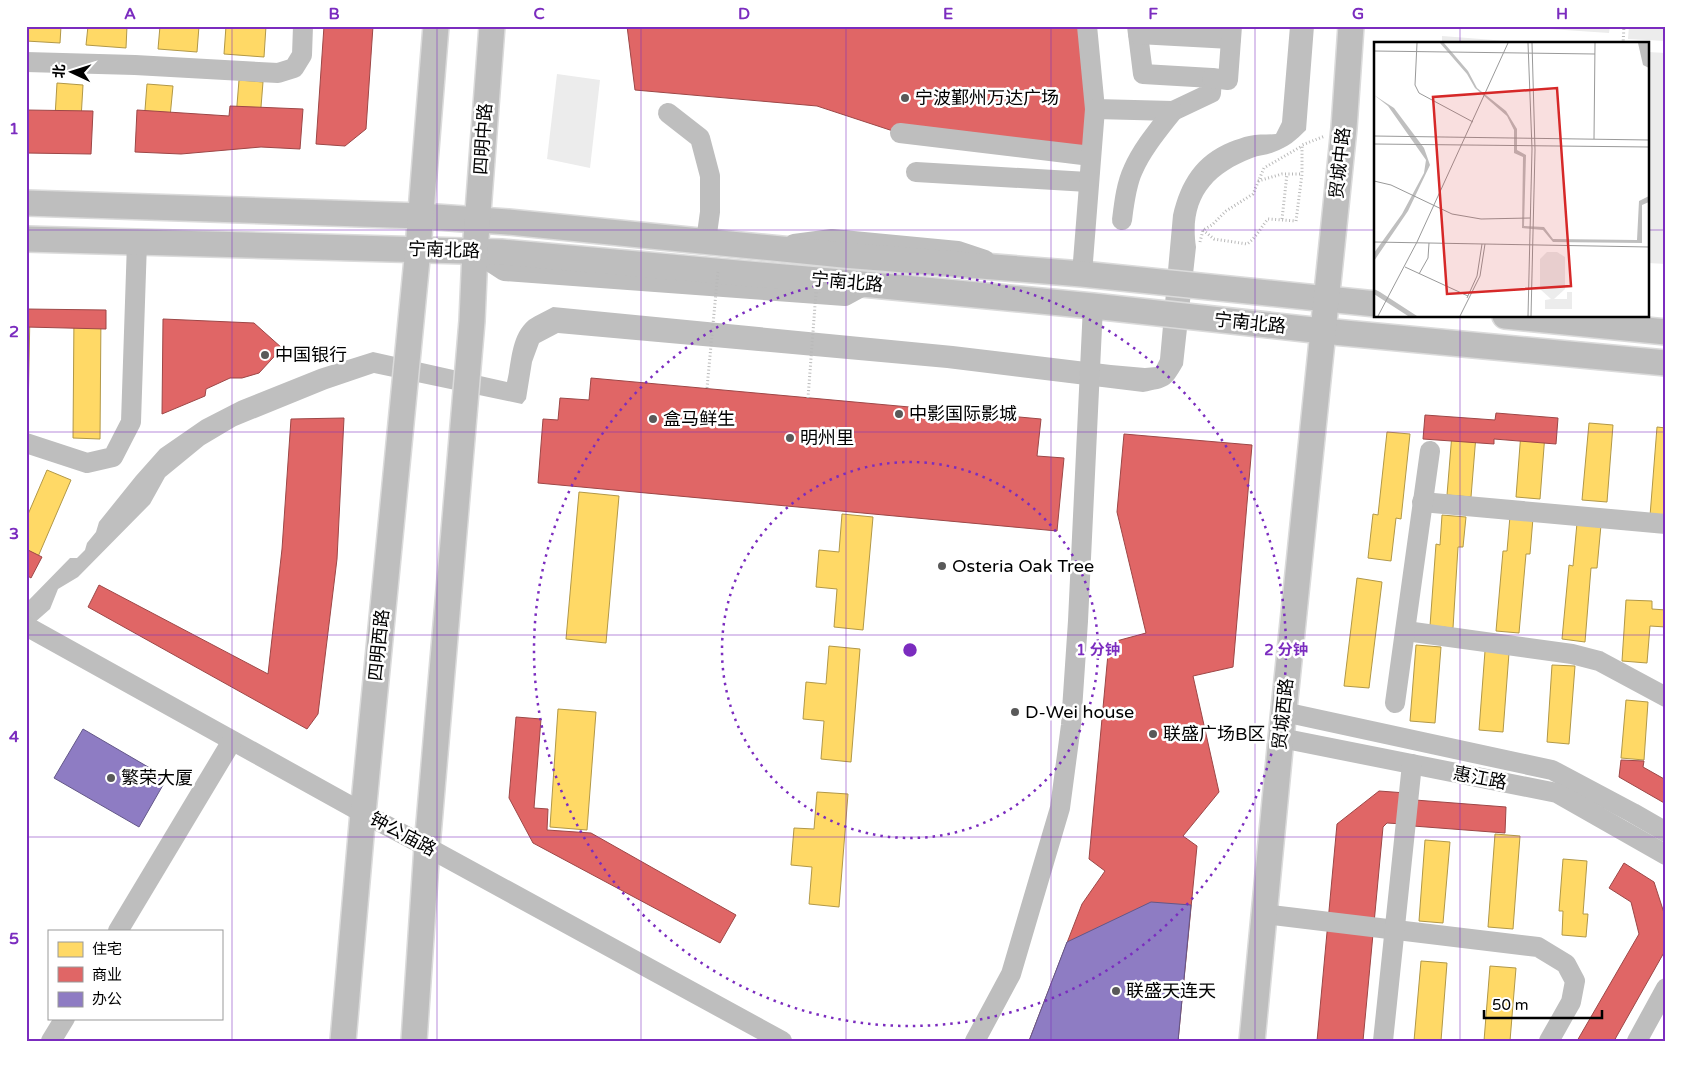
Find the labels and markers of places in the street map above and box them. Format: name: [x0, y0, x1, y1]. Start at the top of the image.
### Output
place label: 宁波鄞州万达广场: [915, 87, 1059, 109]
marker: 宁波鄞州万达广场: [899, 92, 911, 104]
place label: 中国银行: [275, 344, 347, 366]
marker: 中国银行: [259, 349, 271, 361]
place label: 中影国际影城: [909, 403, 1017, 425]
place label: 盒马鲜生: [663, 408, 735, 430]
marker: 中影国际影城: [893, 408, 905, 420]
marker: 盒马鲜生: [647, 413, 659, 425]
place label: 明州里: [800, 427, 854, 449]
marker: 明州里: [784, 432, 796, 444]
place label: Osteria Oak Tree: [952, 555, 1094, 577]
marker: Osteria Oak Tree: [936, 560, 948, 572]
centre of rings: [901, 641, 919, 659]
place label: D-Wei house: [1025, 701, 1134, 723]
marker: D-Wei house: [1009, 706, 1021, 718]
place label: 联盛广场B区: [1163, 723, 1265, 745]
marker: 联盛广场B区: [1147, 728, 1159, 740]
place label: 繁荣大厦: [121, 767, 193, 789]
marker: 繁荣大厦: [105, 772, 117, 784]
place label: 联盛天连天: [1126, 980, 1216, 1002]
marker: 联盛天连天: [1110, 985, 1122, 997]

